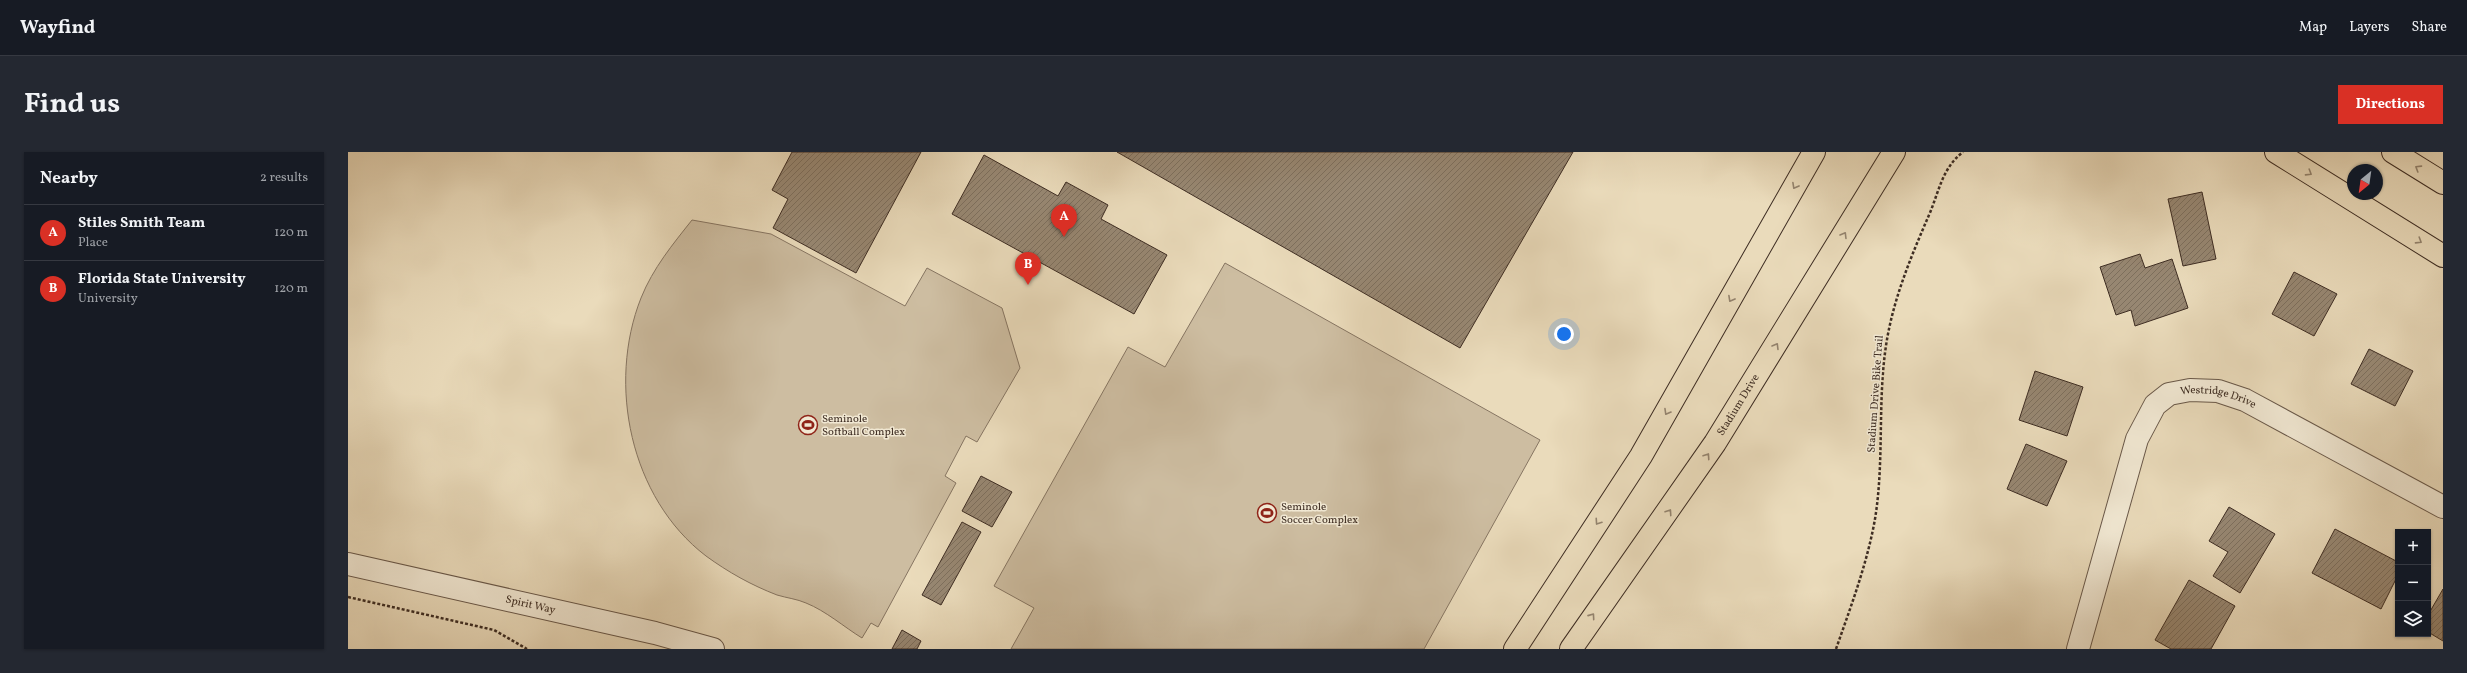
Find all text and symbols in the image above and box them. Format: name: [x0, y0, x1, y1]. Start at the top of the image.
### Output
text: Wayfind: [20, 15, 95, 41]
text: Map: [2299, 18, 2327, 37]
text: Layers: [2349, 18, 2389, 37]
text: Share: [2411, 18, 2447, 37]
text: Find us: [24, 85, 120, 124]
button: Directions: [2338, 85, 2443, 124]
north arrow: [2347, 164, 2383, 200]
one-way arrow: [2415, 165, 2422, 172]
text: Nearby: [40, 167, 98, 190]
one-way arrow: [2305, 168, 2312, 175]
text: 2 results: [260, 169, 308, 187]
one-way arrow: [1792, 182, 1800, 189]
pin: A: [1051, 204, 1077, 237]
text: Stiles Smith Team: [78, 213, 205, 234]
text: A: [48, 224, 58, 242]
text: 120 m: [274, 224, 308, 242]
one-way arrow: [1839, 232, 1847, 239]
text: Place: [78, 234, 108, 252]
one-way arrow: [2415, 237, 2422, 244]
pin: B: [1015, 252, 1041, 285]
text: Florida State University: [78, 269, 246, 290]
text: B: [49, 280, 57, 298]
text: 120 m: [274, 280, 308, 298]
text: University: [78, 290, 138, 308]
one-way arrow: [1729, 295, 1736, 302]
your location: [1554, 324, 1574, 344]
street label: Stadium Drive Bike Trail: [1864, 335, 1888, 453]
one-way arrow: [1771, 343, 1779, 350]
street label: Stadium Drive: [1714, 371, 1763, 439]
street label: Westridge Drive: [2179, 382, 2259, 412]
one-way arrow: [1665, 408, 1672, 415]
place label: Seminole Softball Complex: [822, 412, 905, 440]
sports icon: Seminole Softball Complex: [797, 414, 819, 436]
one-way arrow: [1702, 453, 1709, 460]
place label: Seminole Soccer Complex: [1281, 500, 1358, 528]
sports icon: Seminole Soccer Complex: [1256, 502, 1278, 524]
one-way arrow: [1664, 509, 1671, 516]
one-way arrow: [1596, 518, 1603, 525]
map controls: [2395, 529, 2431, 637]
button: +: [2395, 529, 2431, 565]
button: −: [2395, 565, 2431, 601]
street label: Spirit Way: [504, 592, 557, 618]
button: layers: [2395, 601, 2431, 637]
one-way arrow: [1587, 614, 1594, 621]

